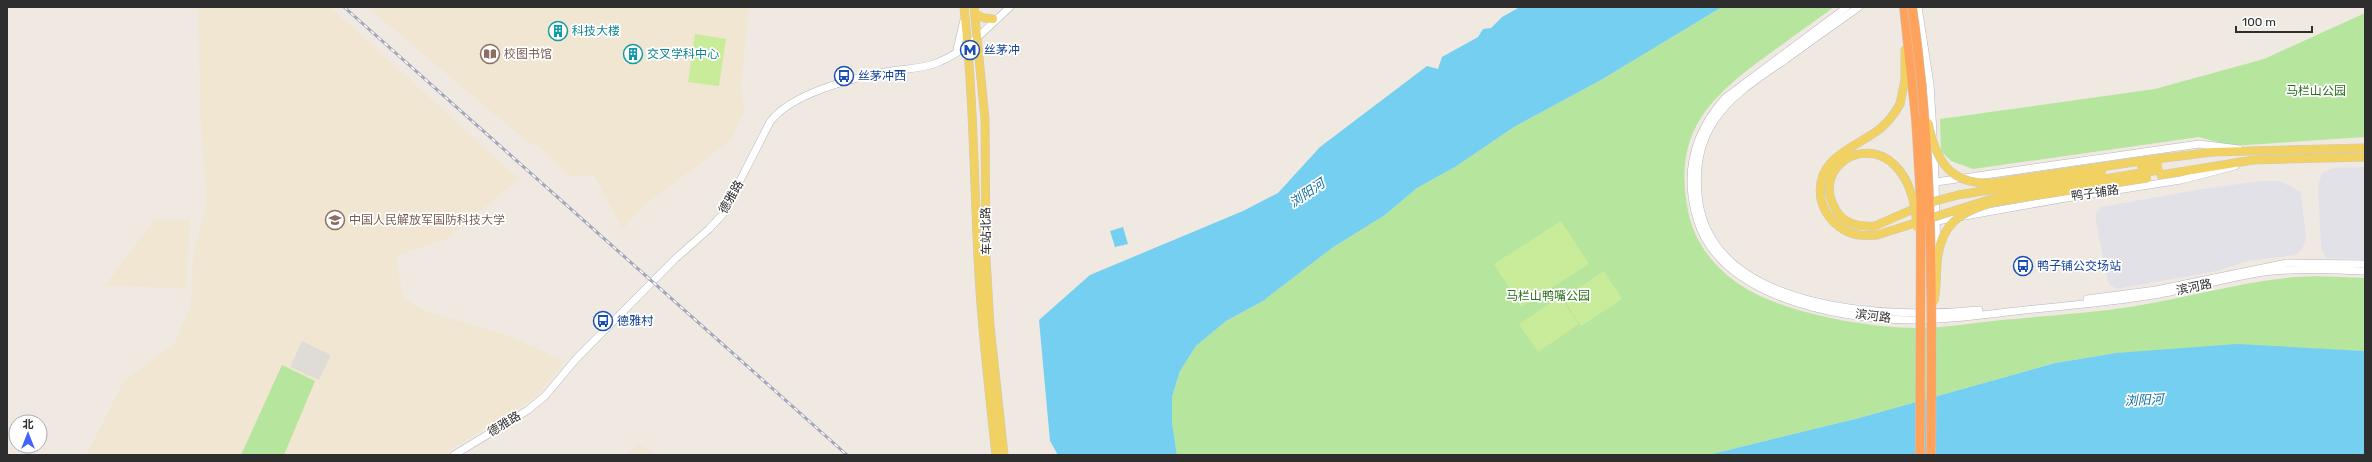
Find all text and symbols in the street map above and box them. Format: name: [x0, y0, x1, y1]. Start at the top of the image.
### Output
scale bar: [2236, 8, 2312, 34]
text: 100 m: [2242, 15, 2276, 29]
building icon: 科技大楼: [547, 20, 569, 42]
place label: 科技大楼: [572, 24, 620, 38]
metro station icon: 丝茅冲: [959, 39, 981, 61]
library icon: 校图书馆: [479, 43, 501, 65]
building icon: 交叉学科中心: [622, 43, 644, 65]
place label: 丝茅冲: [984, 43, 1020, 57]
place label: 校图书馆: [504, 47, 552, 61]
place label: 交叉学科中心: [647, 47, 719, 61]
bus stop icon: 丝茅冲西: [833, 65, 855, 87]
place label: 丝茅冲西: [858, 69, 906, 83]
park label: 马栏山公园: [2286, 84, 2346, 98]
water label: 浏阳河: [1287, 174, 1330, 210]
street label: 德雅路: [716, 178, 746, 216]
street label: 鸭子铺路: [2070, 183, 2120, 203]
street label: 车站北路: [979, 207, 993, 255]
school or university icon: 中国人民解放军国防科技大学: [324, 209, 346, 231]
place label: 中国人民解放军国防科技大学: [349, 213, 505, 227]
bus stop icon: 鸭子铺公交场站: [2012, 255, 2034, 277]
place label: 鸭子铺公交场站: [2037, 259, 2121, 273]
street label: 滨河路: [2175, 276, 2213, 298]
park label: 马栏山鸭嘴公园: [1506, 289, 1590, 303]
street label: 滨河路: [1854, 307, 1892, 325]
bus stop icon: 德雅村: [592, 310, 614, 332]
place label: 德雅村: [617, 314, 654, 328]
water label: 浏阳河: [2124, 391, 2167, 409]
street label: 德雅路: [485, 409, 523, 439]
north arrow: [8, 414, 48, 454]
text: 北: [23, 418, 34, 431]

